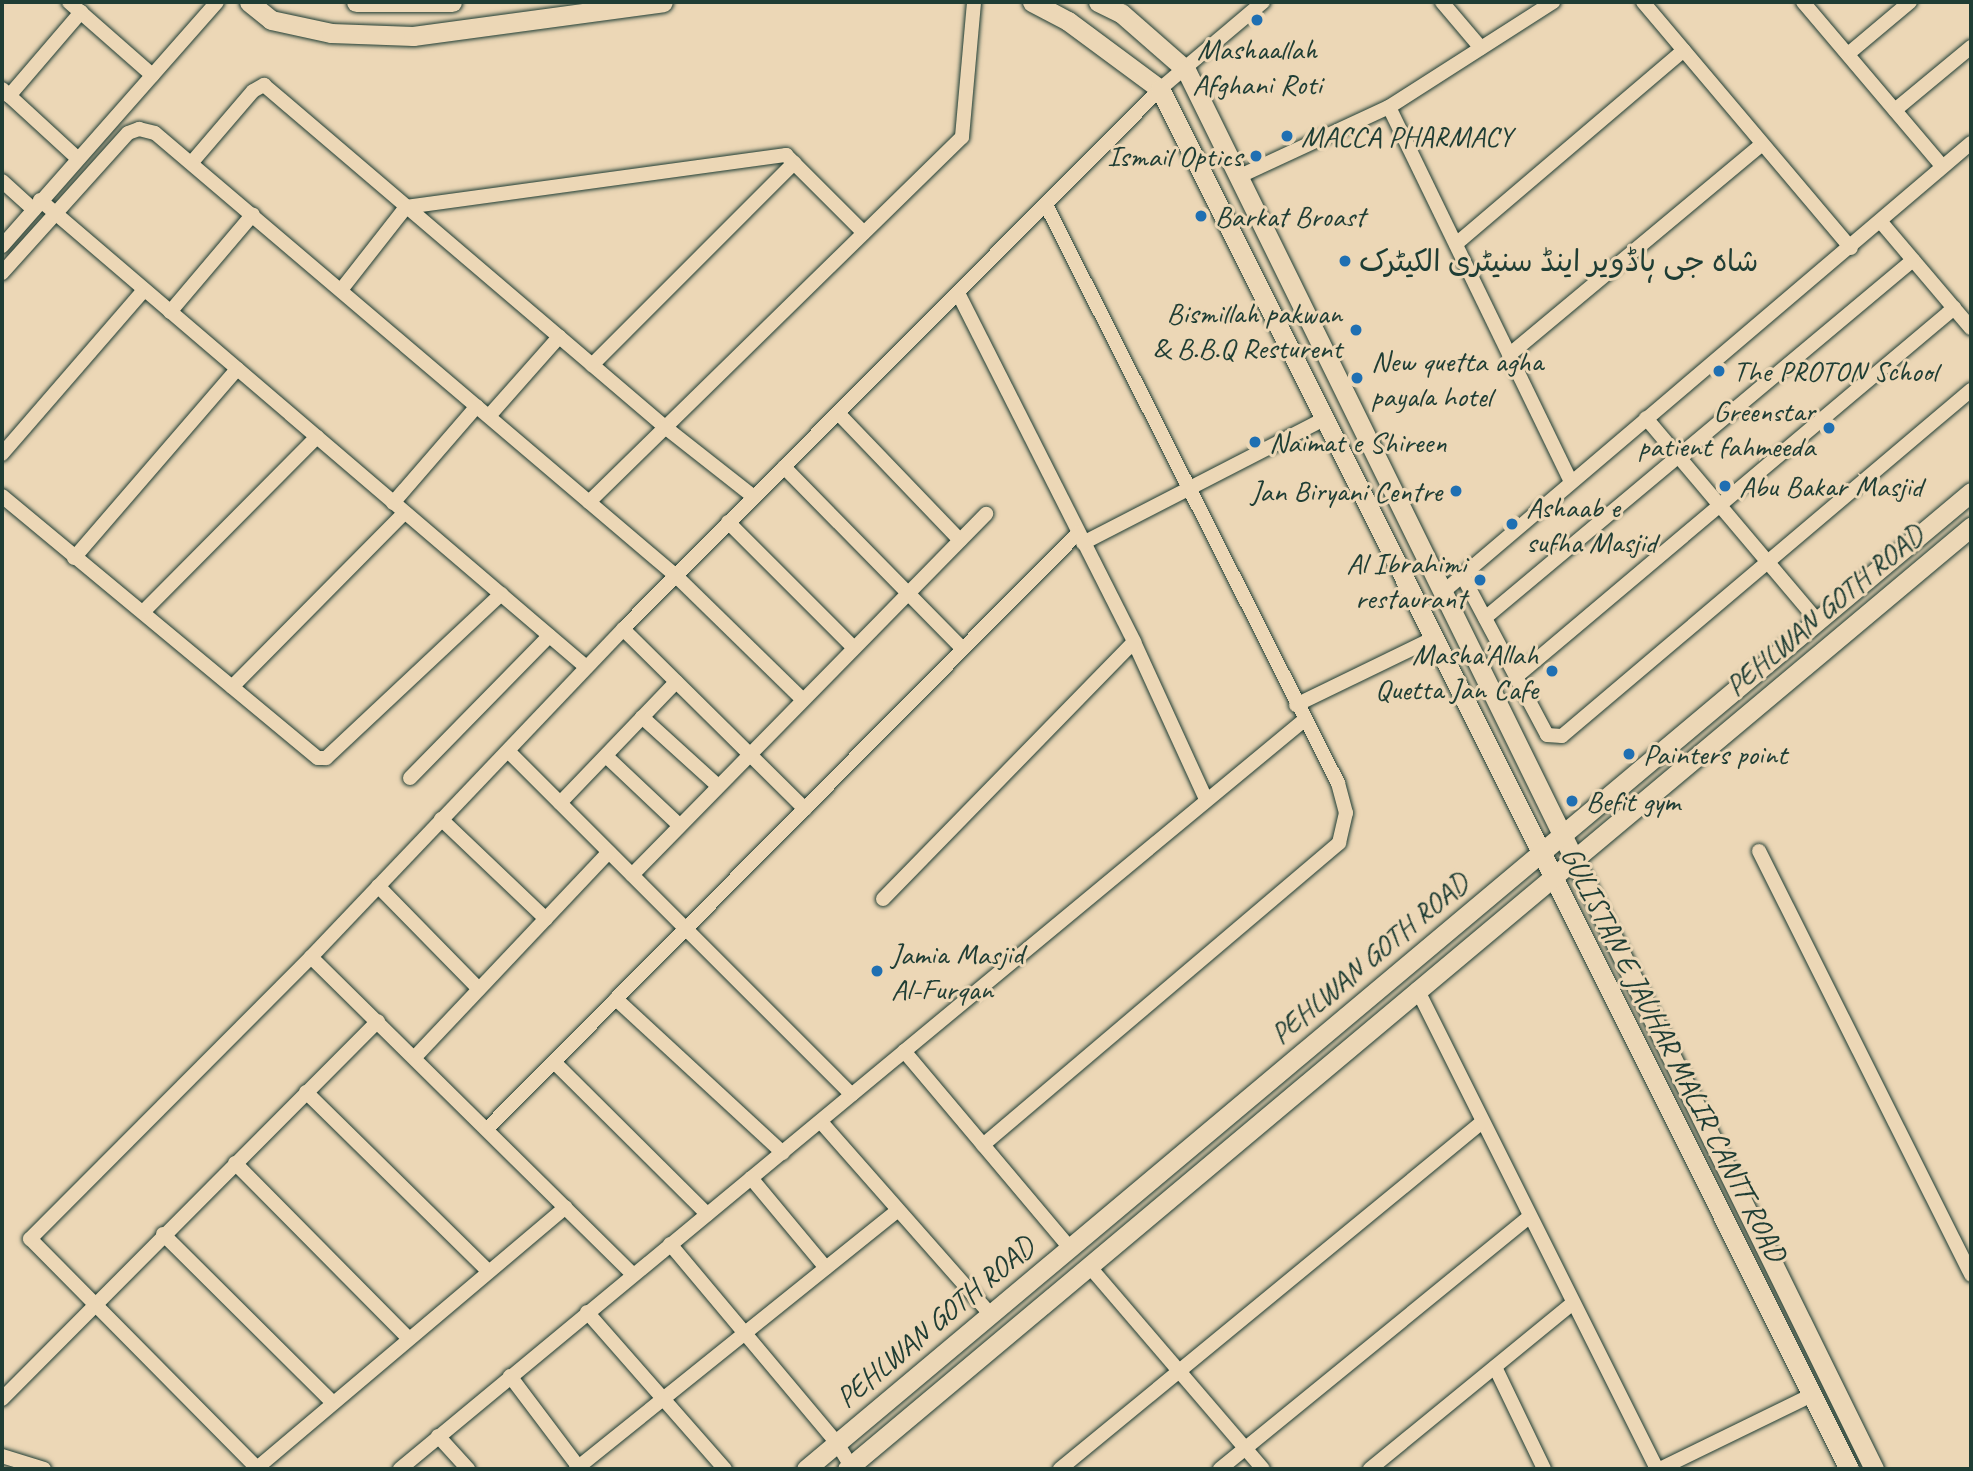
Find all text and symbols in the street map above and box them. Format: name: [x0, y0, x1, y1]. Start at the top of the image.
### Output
marker: Mashaallah Afghani Roti: [1249, 12, 1265, 28]
place label: Mashaallah Afghani Roti: [1192, 31, 1322, 102]
place label: MACCA PHARMACY: [1301, 118, 1514, 154]
marker: MACCA PHARMACY: [1279, 128, 1295, 144]
place label: Ismail Optics: [1107, 138, 1242, 174]
marker: Ismail Optics: [1248, 148, 1264, 164]
place label: Barkat Broast: [1215, 198, 1364, 234]
marker: Barkat Broast: [1193, 208, 1209, 224]
place label: شاہ جی ہاڈویر اینڈ سنیٹری الکیٹرک: [1359, 243, 1758, 279]
marker: شاہ جی ہاڈویر اینڈ سنیٹری الکیٹرک: [1337, 253, 1353, 269]
place label: Bismillah pakwan & B.B.Q Resturent: [1152, 295, 1342, 366]
marker: Bismillah pakwan & B.B.Q Resturent: [1348, 322, 1364, 338]
place label: New quetta agha payala hotel: [1371, 343, 1542, 414]
place label: The PROTON School: [1733, 353, 1940, 389]
marker: The PROTON School: [1711, 363, 1727, 379]
marker: New quetta agha payala hotel: [1349, 370, 1365, 386]
place label: Greenstar patient fahmeeda: [1638, 393, 1815, 463]
marker: Greenstar patient fahmeeda: [1821, 420, 1837, 436]
place label: Naimat e Shireen: [1269, 424, 1447, 460]
marker: Naimat e Shireen: [1247, 434, 1263, 450]
place label: Abu Bakar Masjid: [1739, 468, 1923, 504]
place label: Jan Biryani Centre: [1250, 473, 1442, 509]
marker: Abu Bakar Masjid: [1717, 478, 1733, 494]
marker: Jan Biryani Centre: [1448, 483, 1464, 499]
place label: Ashaab e sufha Masjid: [1526, 489, 1657, 560]
marker: Ashaab e sufha Masjid: [1504, 516, 1520, 532]
street label: PEHLWAN GOTH ROAD: [1717, 516, 1931, 704]
place label: Al Ibrahimi restaurant: [1348, 545, 1466, 616]
marker: Al Ibrahimi restaurant: [1472, 572, 1488, 588]
place label: Masha'Allah Quetta Jan Cafe: [1374, 636, 1538, 706]
marker: Masha'Allah Quetta Jan Cafe: [1544, 663, 1560, 679]
place label: Painters point: [1643, 736, 1787, 772]
marker: Painters point: [1621, 746, 1637, 762]
place label: Befit gym: [1586, 783, 1680, 819]
marker: Befit gym: [1564, 793, 1580, 809]
street label: GULISTAN E JAUHAR MALIR CANTT ROAD: [1553, 840, 1795, 1268]
street label: PEHLWAN GOTH ROAD: [1262, 864, 1476, 1052]
place label: Jamia Masjid Al-Furqan: [891, 936, 1023, 1006]
marker: Jamia Masjid Al-Furqan: [869, 963, 885, 979]
street label: PEHLWAN GOTH ROAD: [828, 1228, 1042, 1416]

